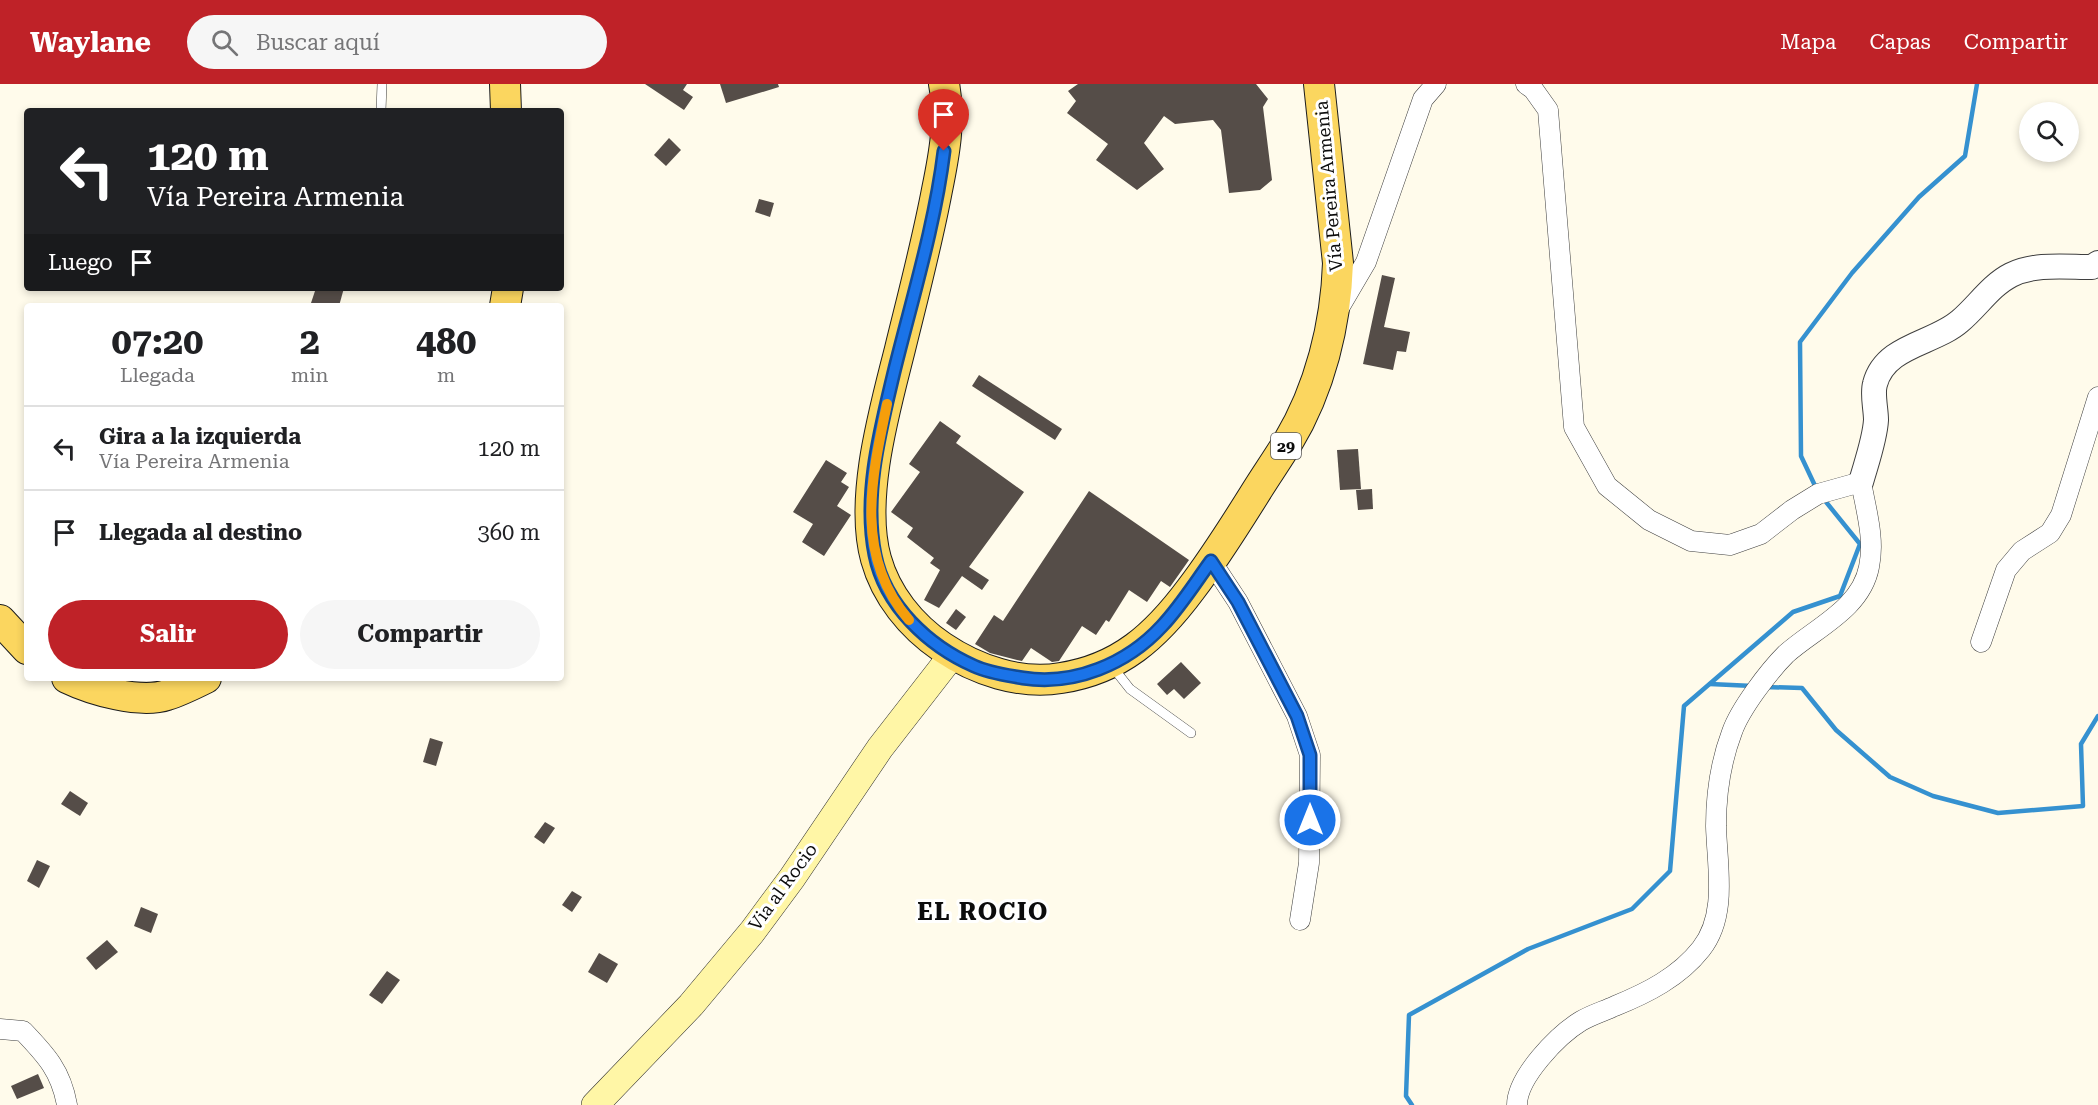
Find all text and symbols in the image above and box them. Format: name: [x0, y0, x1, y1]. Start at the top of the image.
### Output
search box: [187, 15, 607, 69]
text: Waylane: [30, 26, 151, 59]
icon: search: [208, 26, 241, 59]
text: Buscar aquí: [256, 30, 380, 55]
text: Mapa: [1780, 30, 1836, 54]
text: Capas: [1869, 30, 1931, 54]
text: Compartir: [1964, 30, 2068, 54]
pin: [918, 89, 969, 151]
icon: arrive: [927, 98, 960, 131]
street label: Vía Pereira Armenia: [1311, 99, 1346, 272]
map controls: [2019, 102, 2079, 162]
button: search: [2019, 102, 2079, 162]
text: 120 m: [147, 131, 269, 180]
icon: left: [48, 132, 126, 210]
text: Vía Pereira Armenia: [147, 181, 404, 213]
icon: arrive: [125, 246, 158, 279]
text: Luego: [48, 250, 113, 275]
text: 07:20: [112, 321, 203, 363]
text: 2: [300, 321, 320, 363]
text: 480: [416, 321, 476, 363]
text: Llegada: [120, 363, 195, 387]
text: min: [291, 363, 328, 387]
text: m: [437, 363, 455, 387]
text: Gira a la izquierda: [99, 424, 301, 449]
icon: left: [48, 432, 81, 465]
road number: 29: [1271, 433, 1301, 459]
text: 120 m: [477, 436, 540, 461]
text: Vía Pereira Armenia: [99, 449, 290, 473]
icon: arrive: [48, 516, 81, 549]
text: Llegada al destino: [99, 520, 302, 545]
text: 360 m: [477, 520, 540, 545]
button: Salir: [48, 600, 288, 669]
button: Compartir: [300, 600, 540, 669]
position arrow: [1278, 788, 1342, 852]
street label: Via al Rocio: [744, 839, 821, 934]
district label: EL ROCIO: [917, 898, 1049, 926]

